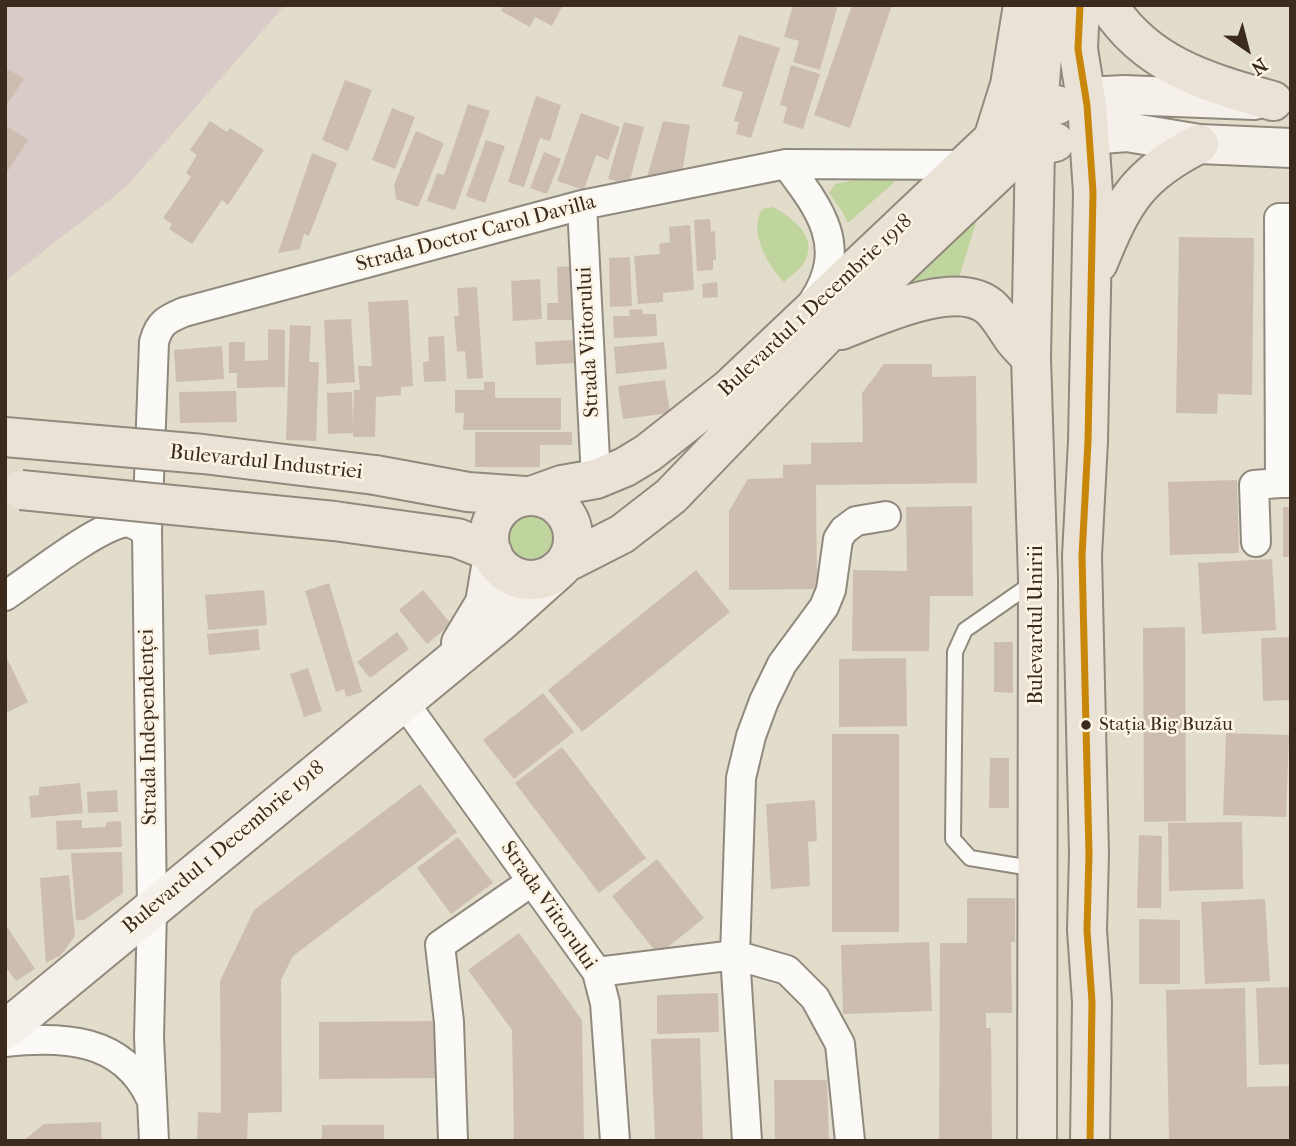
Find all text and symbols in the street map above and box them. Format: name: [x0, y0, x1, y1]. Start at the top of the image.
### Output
north arrow: [1212, 14, 1282, 84]
text: N: [1247, 53, 1271, 79]
street label: Strada Doctor Carol Davilla: [354, 190, 598, 278]
street label: Bulevardul 1 Decembrie 1918: [714, 209, 918, 403]
street label: Strada Viitorului: [572, 266, 606, 418]
street label: Bulevardul Industriei: [168, 440, 364, 486]
street label: Bulevardul Unirii: [1024, 545, 1050, 705]
street label: Strada Independenței: [135, 628, 163, 826]
place label: Stația Big Buzău: [1099, 714, 1233, 736]
marker: Stația Big Buzău: [1079, 718, 1093, 732]
street label: Bulevardul 1 Decembrie 1918: [118, 756, 330, 940]
street label: Strada Viitorului: [494, 837, 602, 975]

